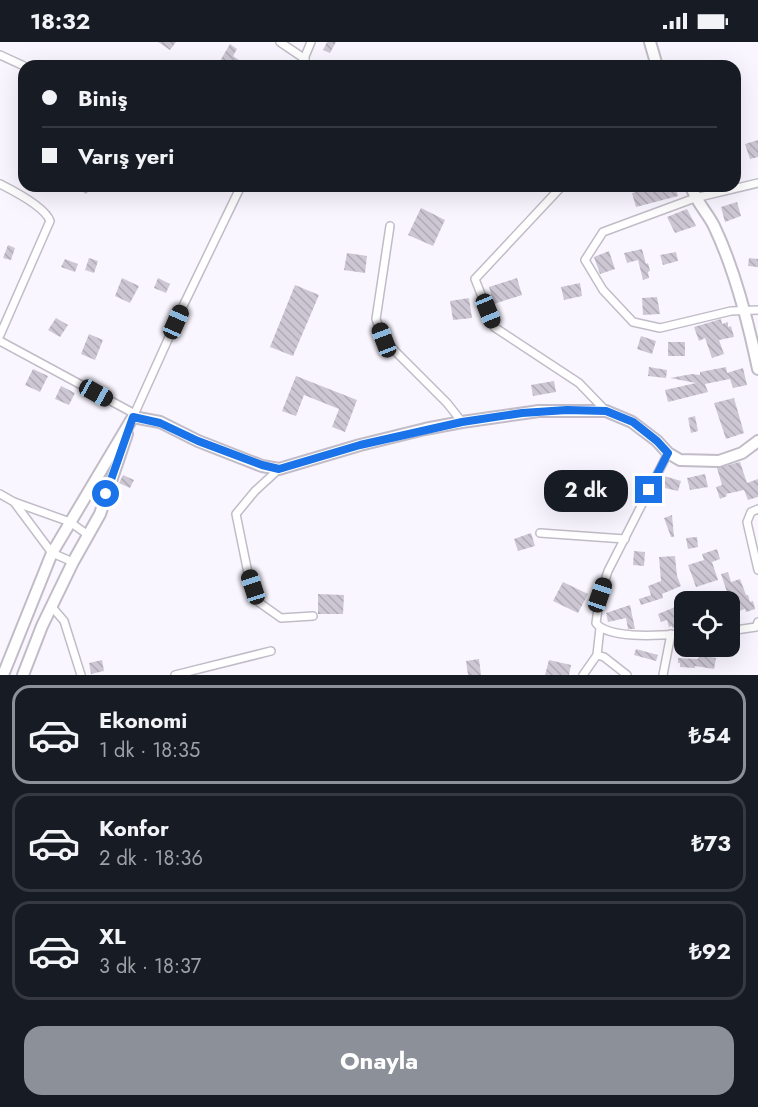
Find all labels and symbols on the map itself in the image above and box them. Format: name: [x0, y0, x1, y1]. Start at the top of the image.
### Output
car: [473, 291, 503, 331]
car: [160, 302, 192, 342]
car: [369, 320, 399, 360]
car: [76, 376, 116, 410]
callout: 2 dk: [544, 469, 628, 511]
route end: [635, 476, 662, 503]
route start: [92, 480, 119, 507]
car: [239, 567, 267, 607]
car: [586, 575, 614, 615]

